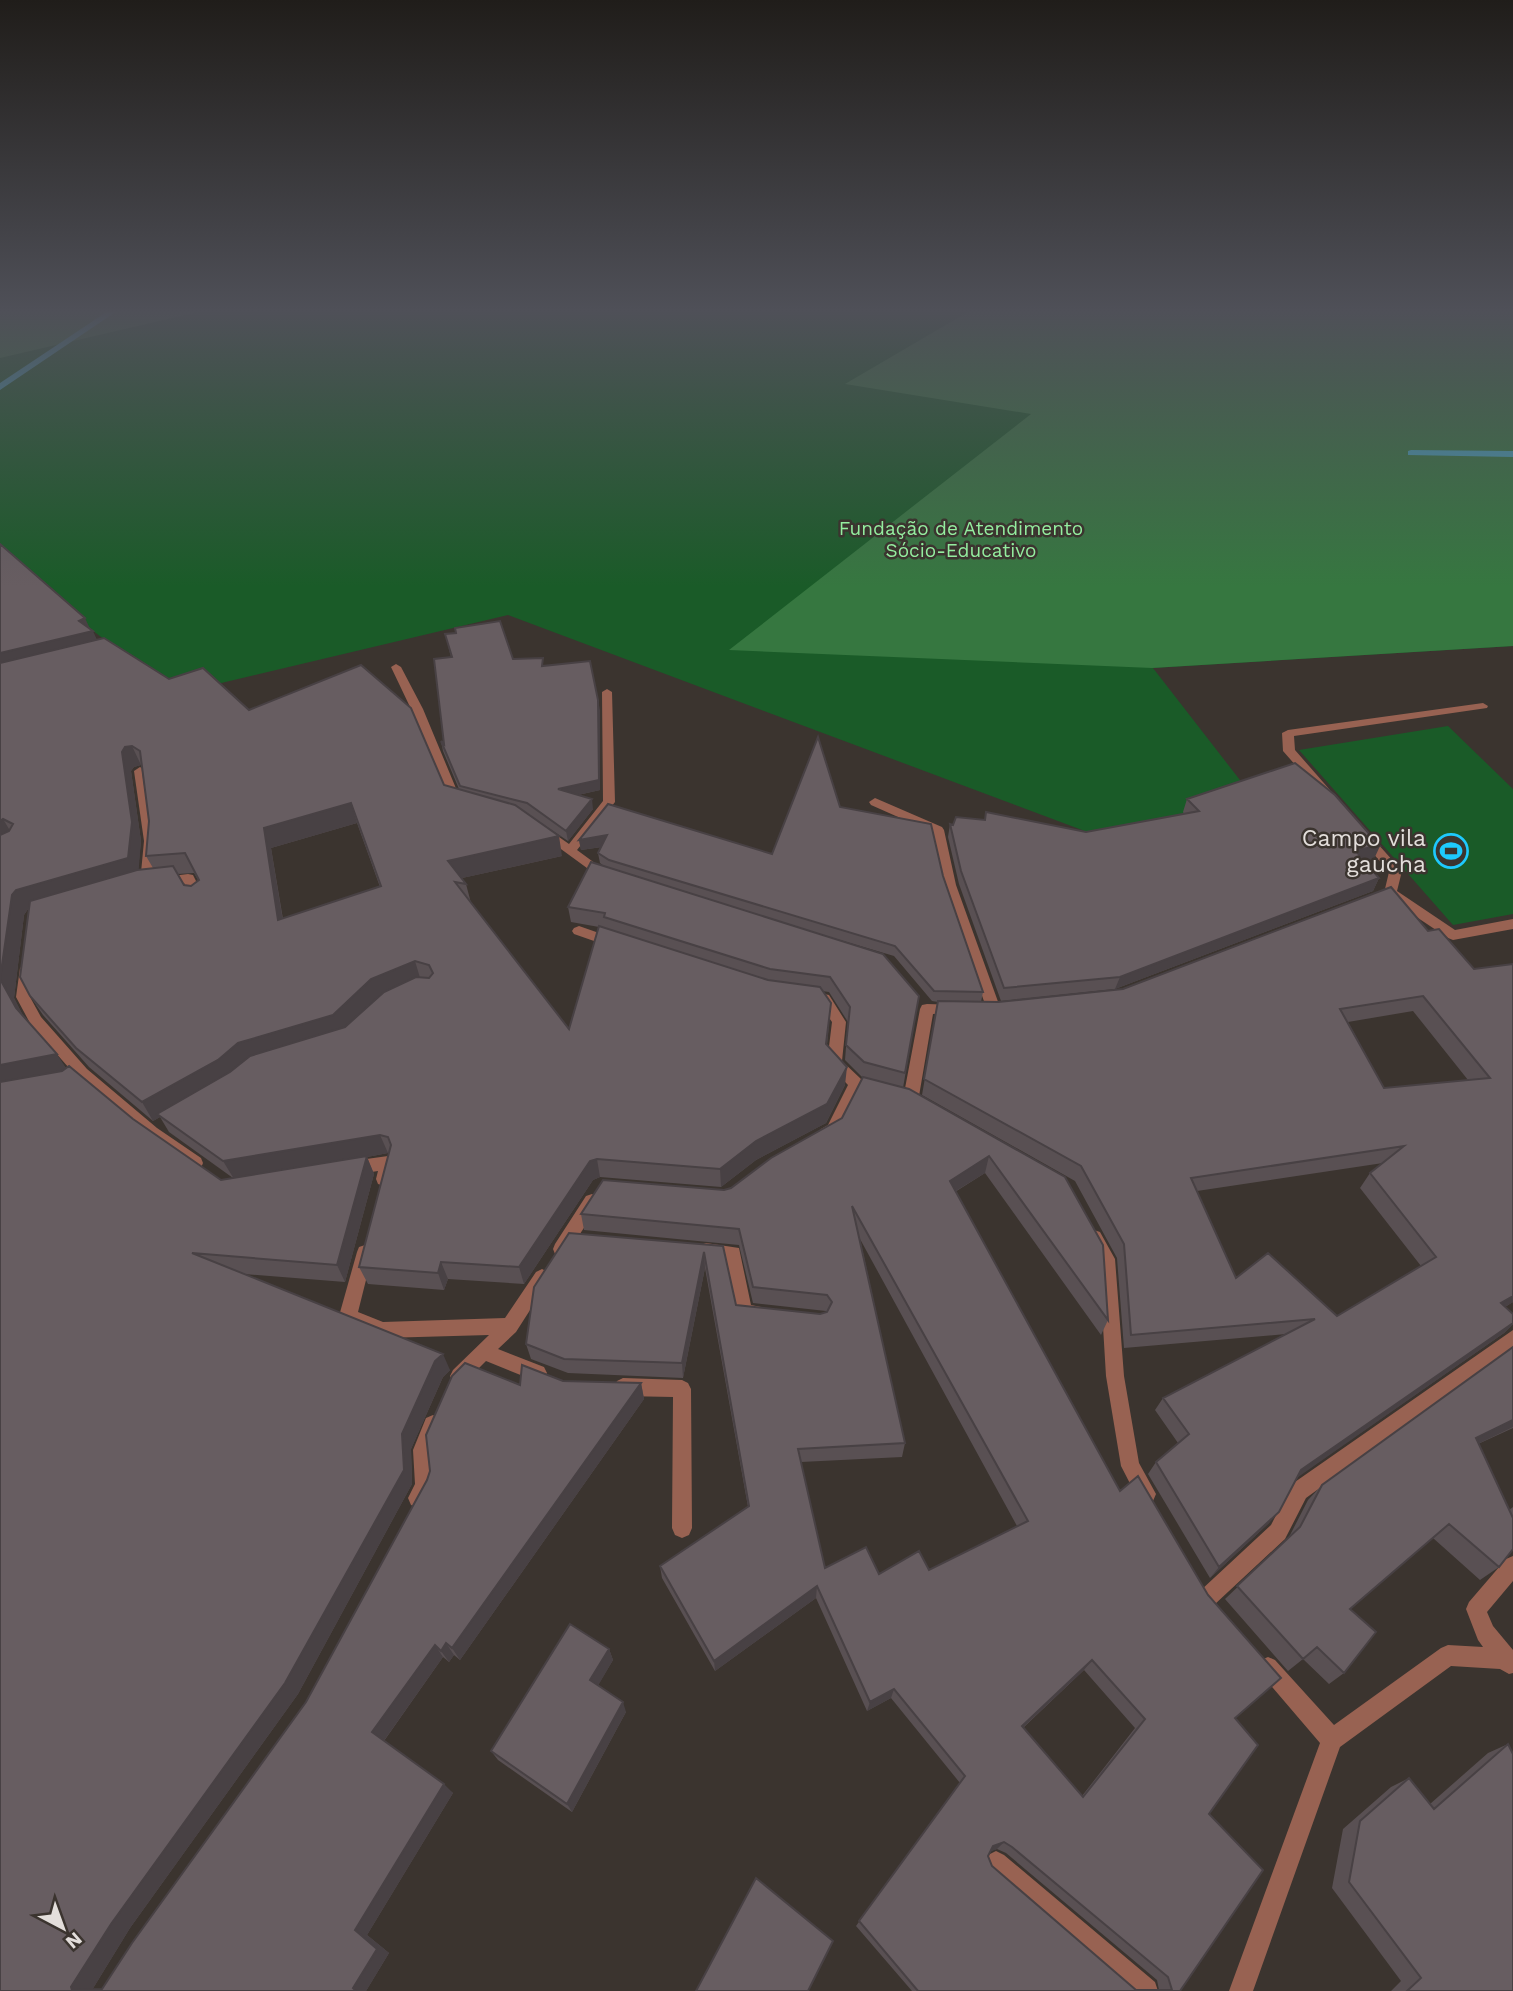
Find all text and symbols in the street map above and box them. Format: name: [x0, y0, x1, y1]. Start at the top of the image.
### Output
park label: Fundação de Atendimento Sócio-Educativo: [839, 517, 1083, 562]
place label: Campo vila gaucha: [1302, 825, 1426, 878]
sports icon: Campo vila gaucha: [1432, 832, 1470, 870]
north arrow: [28, 1893, 98, 1963]
text: N: [61, 1927, 87, 1954]

